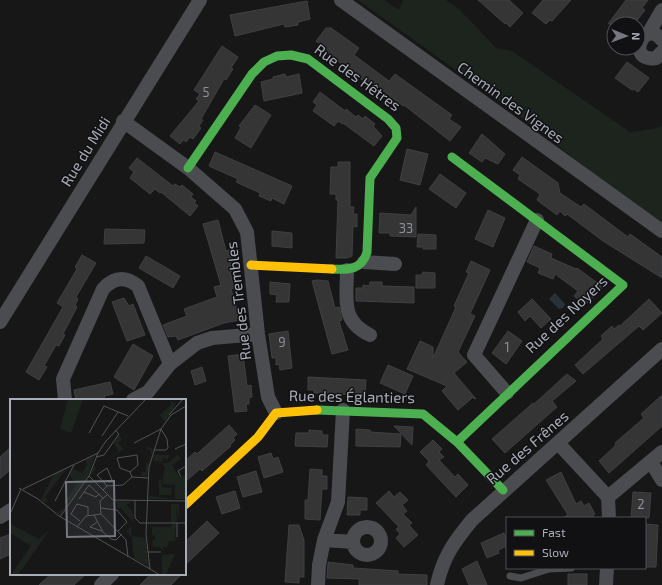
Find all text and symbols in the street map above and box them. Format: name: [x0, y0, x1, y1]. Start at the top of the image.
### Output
north arrow: [606, 16, 646, 56]
text: N: [630, 32, 643, 40]
street label: Rue des Hêtres: [311, 40, 405, 114]
street label: Chemin des Vignes: [454, 57, 568, 147]
house number: 5: [203, 84, 210, 100]
street label: Rue du Midi: [56, 113, 114, 189]
house number: 33: [399, 220, 413, 236]
street label: Rue des Trembles: [222, 241, 254, 361]
street label: Rue des Noyers: [521, 271, 611, 357]
house number: 9: [278, 334, 286, 350]
house number: 1: [504, 339, 510, 355]
street label: Rue des Églantiers: [289, 386, 415, 406]
inset map: [10, 399, 186, 575]
street label: Rue des Frênes: [482, 406, 572, 488]
house number: 2: [637, 496, 645, 512]
legend: [506, 517, 646, 569]
text: Fast: [542, 525, 566, 539]
text: Slow: [542, 545, 569, 559]

